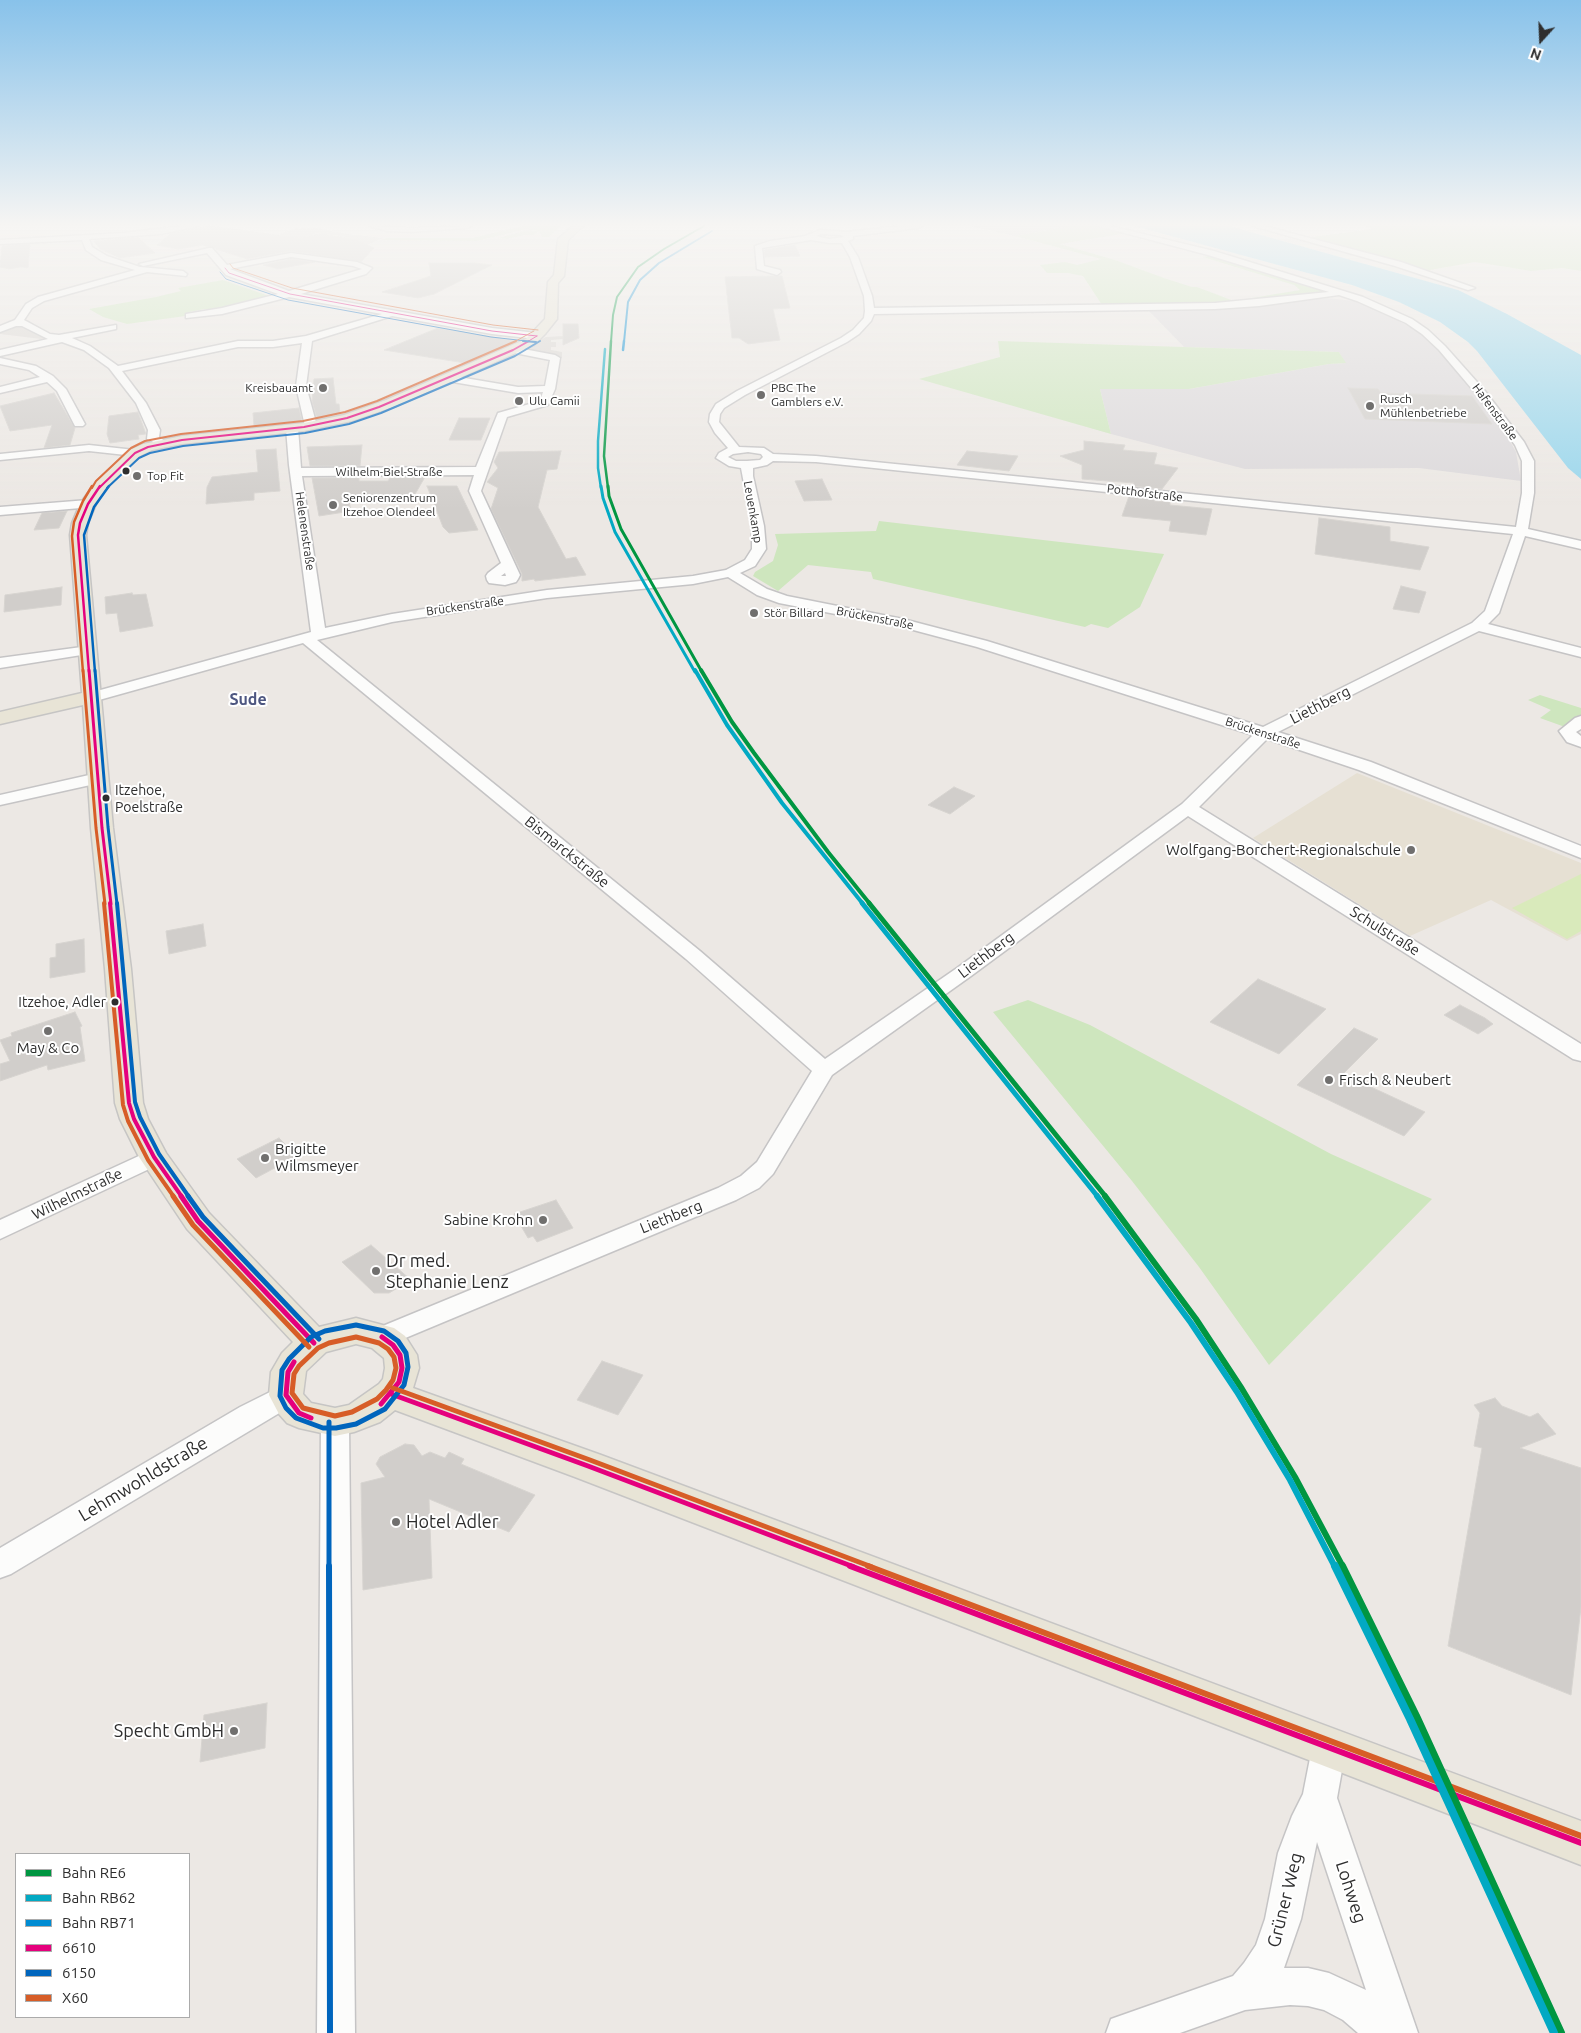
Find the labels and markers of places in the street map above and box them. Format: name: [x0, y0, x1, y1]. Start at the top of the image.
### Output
place label: Kreisbauamt: [245, 381, 313, 395]
place label: PBC The Gamblers e.V.: [771, 381, 843, 409]
marker: Kreisbauamt: [317, 382, 329, 394]
marker: PBC The Gamblers e.V.: [755, 389, 767, 401]
place label: Rusch Mühlenbetriebe: [1380, 392, 1467, 420]
place label: Ulu Camii: [529, 394, 580, 408]
marker: Ulu Camii: [513, 395, 525, 407]
marker: Rusch Mühlenbetriebe: [1364, 400, 1376, 412]
unlabelled marker: [121, 466, 131, 476]
place label: Top Fit: [147, 469, 184, 483]
marker: Top Fit: [131, 470, 143, 482]
place label: Seniorenzentrum Itzehoe Olendeel: [343, 491, 436, 519]
marker: Seniorenzentrum Itzehoe Olendeel: [327, 499, 339, 511]
place label: Stör Billard: [764, 606, 824, 620]
marker: Stör Billard: [748, 607, 760, 619]
place label: Itzehoe, Poelstraße: [115, 782, 183, 814]
marker: Itzehoe, Poelstraße: [101, 793, 111, 803]
place label: Wolfgang-Borchert-Regionalschule: [1166, 841, 1401, 859]
marker: Wolfgang-Borchert-Regionalschule: [1405, 844, 1417, 856]
place label: Itzehoe, Adler: [18, 994, 106, 1010]
marker: Itzehoe, Adler: [110, 997, 120, 1007]
marker: May & Co: [42, 1025, 54, 1037]
place label: May & Co: [17, 1039, 79, 1057]
place label: Frisch & Neubert: [1339, 1071, 1451, 1089]
marker: Frisch & Neubert: [1323, 1074, 1335, 1086]
place label: Brigitte Wilmsmeyer: [275, 1140, 359, 1175]
marker: Brigitte Wilmsmeyer: [259, 1152, 271, 1164]
place label: Sabine Krohn: [444, 1211, 533, 1229]
marker: Sabine Krohn: [537, 1214, 549, 1226]
place label: Dr med. Stephanie Lenz: [386, 1250, 509, 1292]
marker: Dr med. Stephanie Lenz: [370, 1265, 382, 1277]
place label: Hotel Adler: [406, 1511, 499, 1533]
marker: Hotel Adler: [390, 1516, 402, 1528]
place label: Specht GmbH: [114, 1720, 224, 1742]
marker: Specht GmbH: [228, 1725, 240, 1737]

